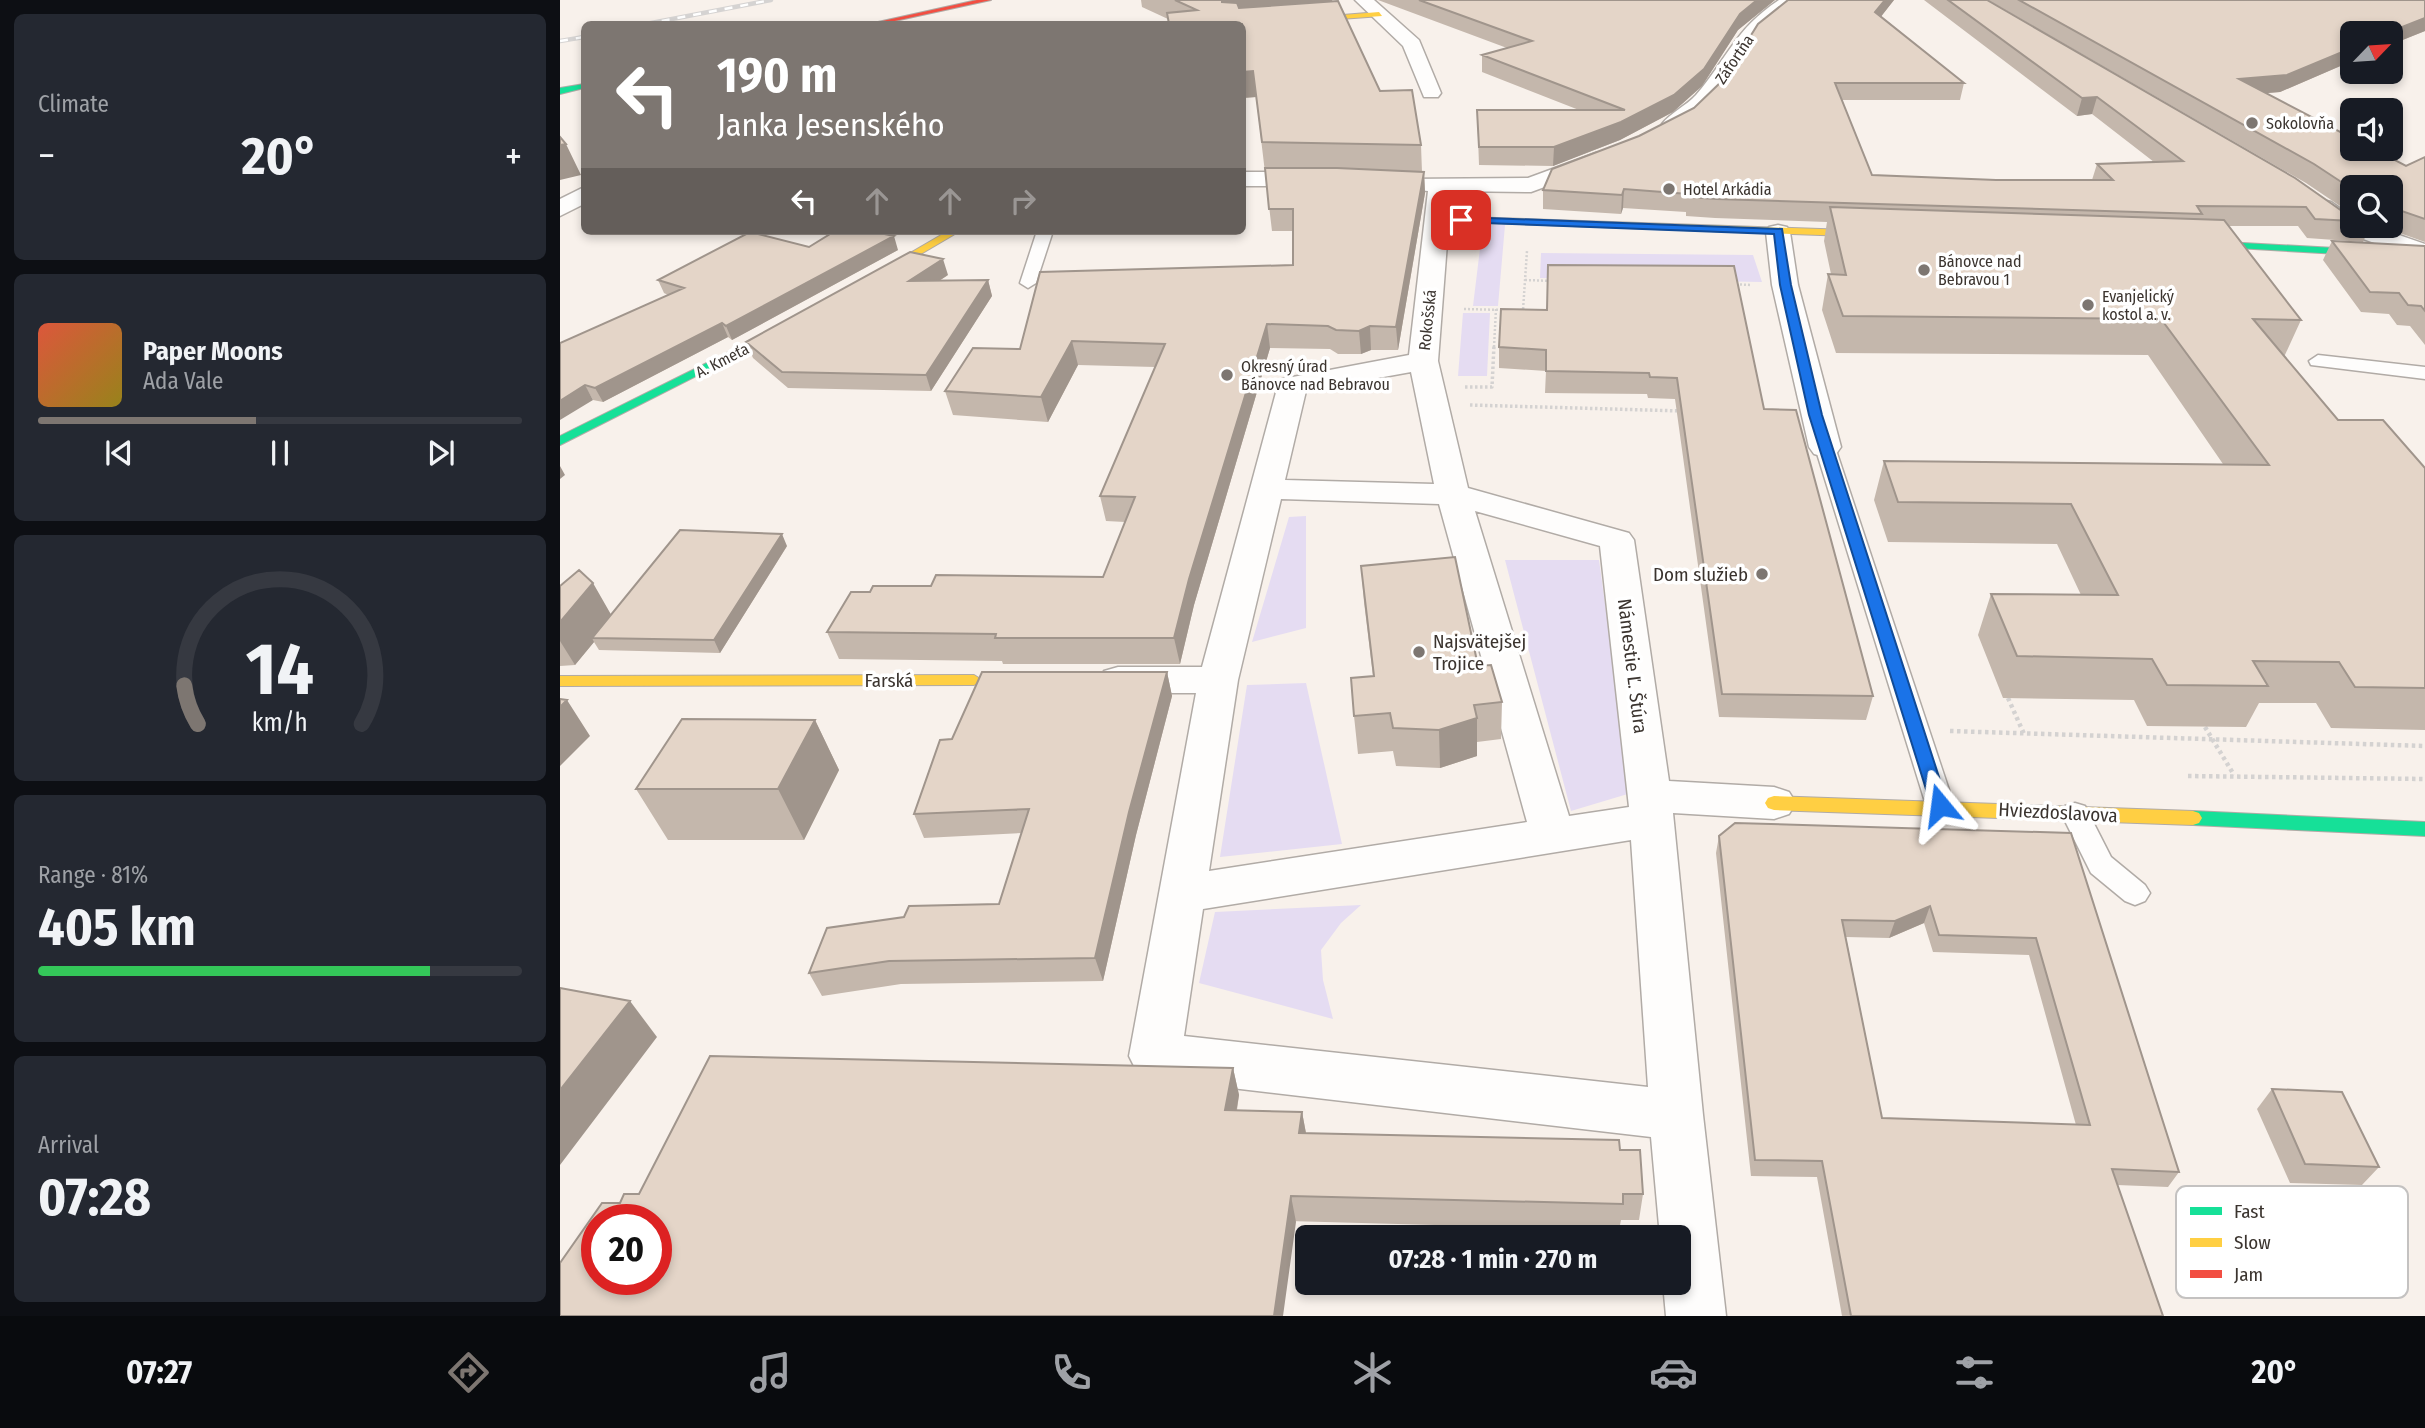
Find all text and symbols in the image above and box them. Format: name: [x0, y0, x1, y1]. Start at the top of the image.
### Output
north arrow: [2340, 21, 2403, 84]
map controls: [2340, 21, 2403, 238]
street label: Záfortňa: [1711, 31, 1758, 88]
text: 190 m: [717, 46, 837, 105]
icon: left: [602, 49, 693, 140]
text: Climate: [38, 90, 109, 118]
button: sound: [2340, 98, 2403, 161]
text: Janka Jesenského: [717, 106, 945, 144]
place label: Sokolovňa: [2266, 114, 2334, 133]
marker: Sokolovňa: [2244, 115, 2260, 131]
text: 20°: [242, 125, 318, 188]
text: −: [38, 133, 55, 179]
text: +: [505, 133, 522, 179]
button: search: [2340, 175, 2403, 238]
place label: Hotel Arkádia: [1683, 180, 1772, 199]
marker: Hotel Arkádia: [1661, 181, 1677, 197]
icon: left: [785, 182, 823, 220]
icon: ahead: [858, 182, 896, 220]
icon: ahead: [931, 182, 969, 220]
icon: right: [1004, 182, 1042, 220]
pin: [1431, 190, 1491, 250]
icon: arrive: [1442, 201, 1480, 239]
place label: Bánovce nad Bebravou 1: [1938, 252, 2022, 289]
marker: Bánovce nad Bebravou 1: [1916, 262, 1932, 278]
place label: Evanjelický kostol a. v.: [2102, 287, 2175, 324]
street label: Rokošská: [1415, 288, 1440, 351]
marker: Evanjelický kostol a. v.: [2080, 297, 2096, 313]
text: Paper Moons: [143, 336, 283, 367]
street label: A. Kmeťa: [692, 339, 752, 382]
place label: Okresný úrad Bánovce nad Bebravou: [1241, 357, 1390, 394]
text: Ada Vale: [143, 367, 223, 395]
marker: Okresný úrad Bánovce nad Bebravou: [1219, 367, 1235, 383]
icon: previous: [100, 434, 138, 472]
icon: pause: [261, 434, 299, 472]
icon: next: [422, 434, 460, 472]
place label: Dom služieb: [1653, 563, 1748, 586]
marker: Dom služieb: [1754, 566, 1770, 582]
street label: Námestie Ľ. Štúra: [1613, 597, 1652, 735]
text: 14: [246, 626, 314, 713]
place label: Najsvätejšej Trojice: [1433, 630, 1526, 675]
marker: Najsvätejšej Trojice: [1411, 644, 1427, 660]
street label: Farská: [865, 669, 913, 692]
text: km/h: [252, 708, 308, 738]
position arrow: [1903, 768, 1977, 842]
street label: Hviezdoslavova: [1998, 798, 2118, 827]
text: Range · 81%: [38, 861, 148, 889]
text: 405 km: [38, 896, 196, 959]
text: Arrival: [38, 1131, 99, 1159]
text: 07:28: [38, 1166, 151, 1229]
legend: [2176, 1186, 2408, 1298]
text: Fast: [2234, 1200, 2265, 1223]
speed limit sign: 20: [581, 1204, 672, 1295]
text: Slow: [2234, 1231, 2271, 1254]
text: 07:28 · 1 min · 270 m: [1389, 1244, 1597, 1275]
text: Jam: [2234, 1263, 2263, 1286]
icon: directions: [444, 1348, 493, 1397]
icon: music: [746, 1348, 795, 1397]
icon: phone: [1047, 1348, 1096, 1397]
icon: climate: [1348, 1348, 1397, 1397]
icon: car: [1649, 1348, 1698, 1397]
icon: filters: [1950, 1348, 1999, 1397]
text: 07:27: [126, 1353, 192, 1391]
text: 20°: [2252, 1353, 2299, 1391]

